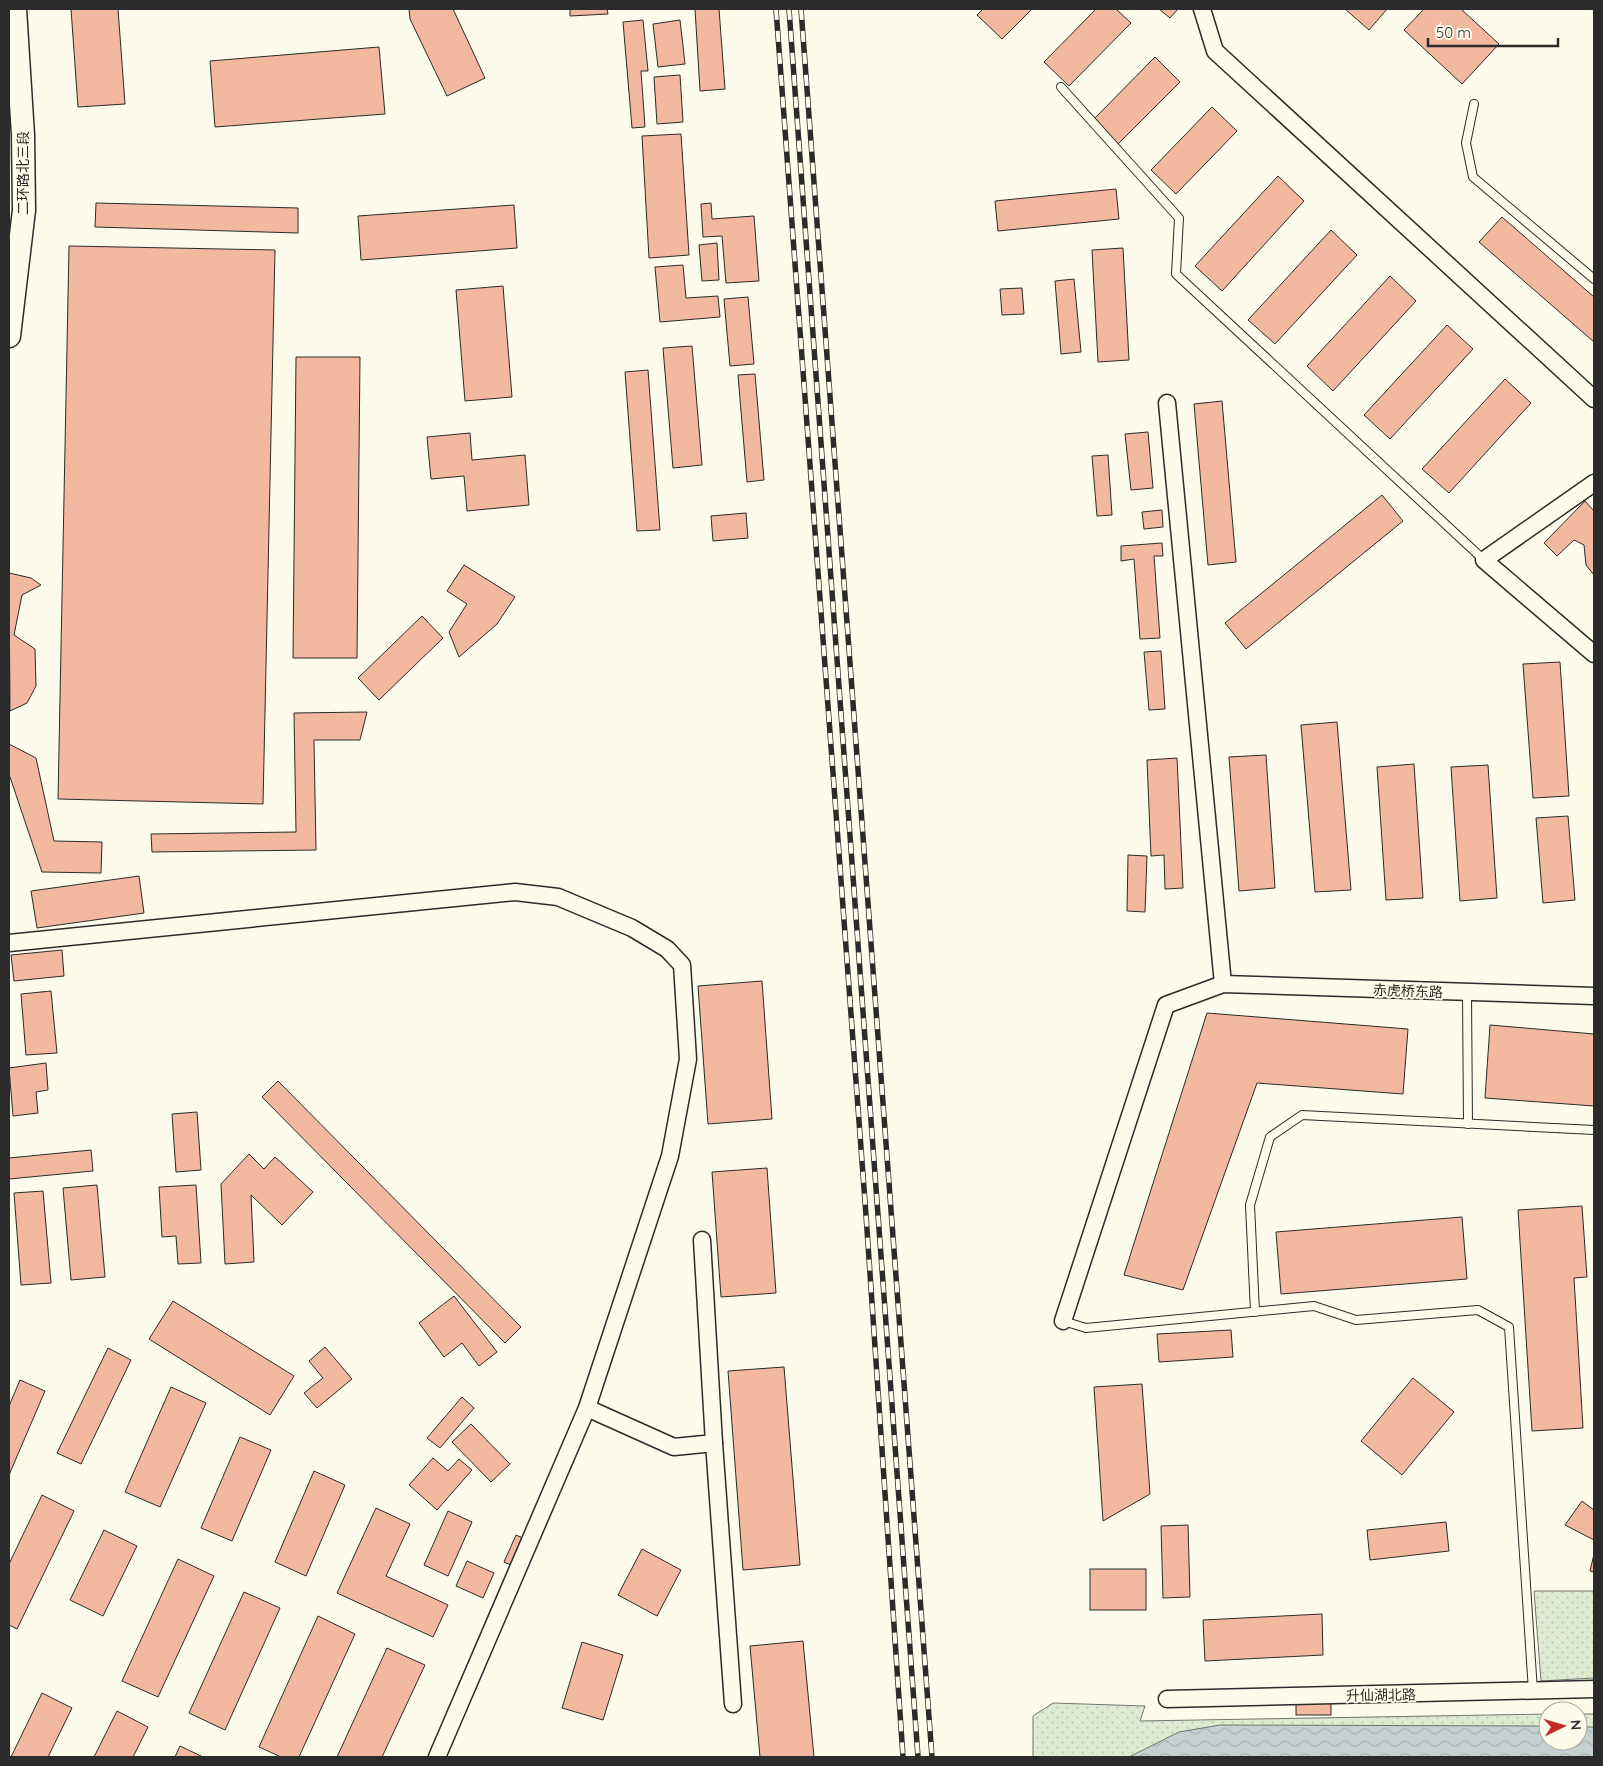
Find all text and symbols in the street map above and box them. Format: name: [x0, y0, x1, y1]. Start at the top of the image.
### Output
scale bar: [1428, 15, 1558, 47]
text: 50 m: [1436, 23, 1471, 42]
street label: 二环路北三段: [14, 131, 32, 215]
street label: 赤虎桥东路: [1373, 981, 1443, 1001]
street label: 升仙湖北路: [1346, 1685, 1416, 1705]
north arrow: [1538, 1701, 1588, 1751]
text: N: [1567, 1719, 1585, 1731]

